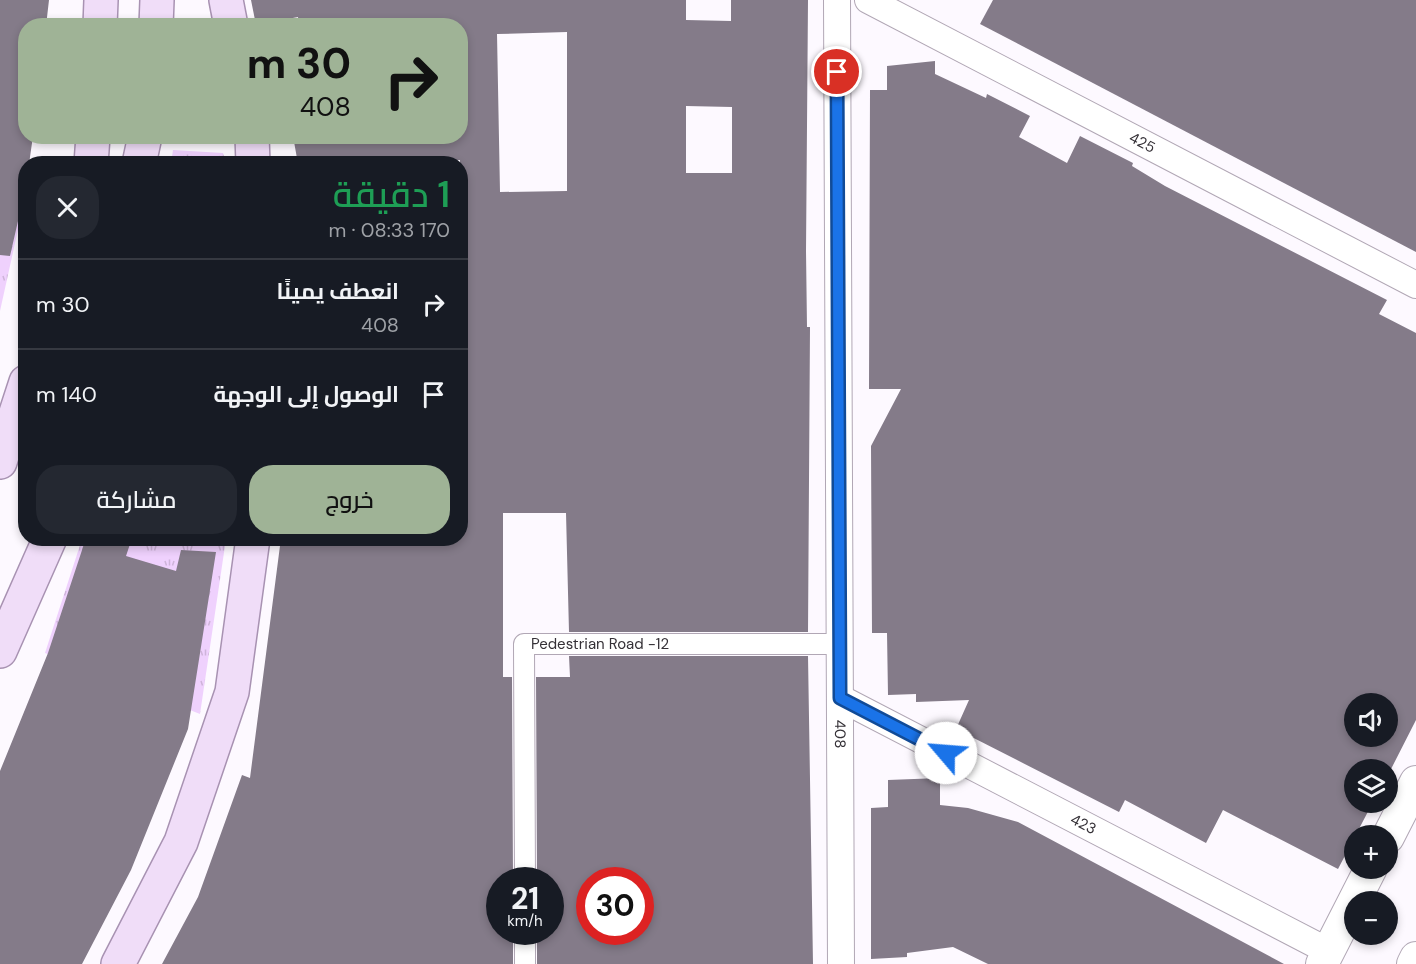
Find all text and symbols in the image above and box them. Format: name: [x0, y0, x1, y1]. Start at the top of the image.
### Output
text: 30 m: [247, 36, 351, 91]
icon: right: [372, 42, 450, 120]
pin: [811, 46, 862, 97]
icon: arrive: [820, 55, 853, 88]
text: 408: [300, 89, 351, 124]
street label: 425: [1126, 127, 1159, 158]
text: 1 دقيقة: [333, 171, 450, 218]
button: close: [36, 176, 99, 239]
text: 170 m · 08:33: [328, 217, 450, 243]
text: انعطف يمينًا: [277, 277, 399, 306]
icon: right: [417, 288, 450, 321]
text: 30 m: [36, 290, 90, 319]
text: 408: [361, 312, 399, 338]
icon: arrive: [417, 378, 450, 411]
text: 140 m: [36, 380, 97, 409]
text: الوصول إلى الوجهة: [213, 380, 399, 409]
button: مشاركة: [36, 465, 237, 534]
button: خروج: [249, 465, 450, 534]
street label: Pedestrian Road -12: [531, 634, 669, 654]
map controls: [1344, 693, 1398, 945]
button: sound: [1344, 693, 1398, 747]
street label: 408: [830, 720, 850, 748]
position arrow: [914, 721, 978, 785]
button: layers: [1344, 759, 1398, 813]
street label: 423: [1067, 809, 1100, 839]
button: +: [1344, 825, 1398, 879]
speed limit sign: 30: [576, 867, 654, 945]
text: 21: [511, 879, 539, 918]
button: −: [1344, 891, 1398, 945]
text: km/h: [507, 911, 543, 931]

